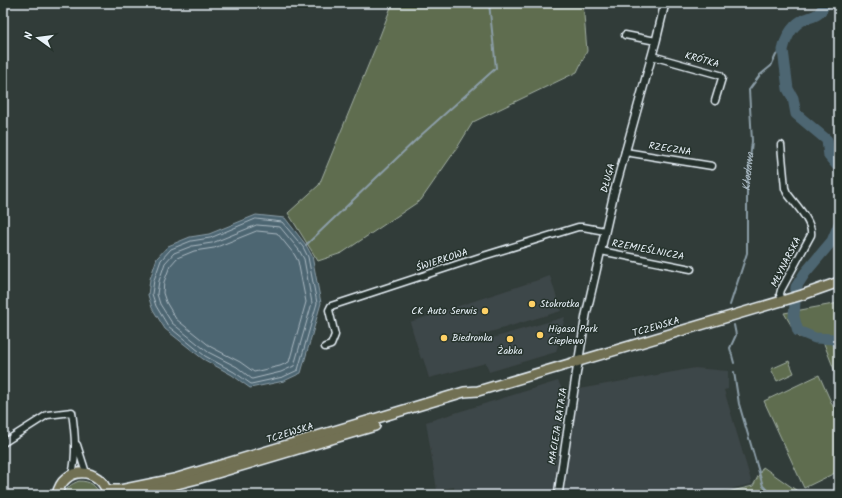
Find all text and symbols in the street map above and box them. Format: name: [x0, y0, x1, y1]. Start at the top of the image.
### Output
north arrow: [18, 18, 58, 58]
text: N: [20, 30, 39, 41]
street label: KRÓTKA: [683, 47, 721, 73]
street label: RZECZNA: [648, 138, 692, 160]
water label: Kłodawa: [738, 151, 760, 191]
street label: DŁUGA: [596, 162, 620, 194]
street label: MŁYNARSKA: [766, 234, 806, 290]
street label: RZEMIEŚLNICZA: [610, 235, 686, 265]
street label: ŚWIERKOWA: [414, 244, 470, 276]
place label: Stokrotka: [540, 296, 580, 312]
marker: Stokrotka: [527, 299, 537, 309]
place label: CK Auto Serwis: [411, 303, 478, 319]
marker: CK Auto Serwis: [480, 306, 490, 316]
street label: TCZEWSKA: [630, 313, 682, 341]
place label: Higasa Park Cieplewo: [548, 321, 598, 349]
place label: Biedronka: [452, 330, 493, 346]
marker: Higasa Park Cieplewo: [535, 330, 545, 340]
marker: Biedronka: [439, 333, 449, 343]
marker: Żabka: [505, 334, 515, 344]
place label: Żabka: [497, 343, 523, 359]
street label: MACIEJA RATAJA: [544, 386, 572, 466]
street label: TCZEWSKA: [264, 418, 316, 448]

